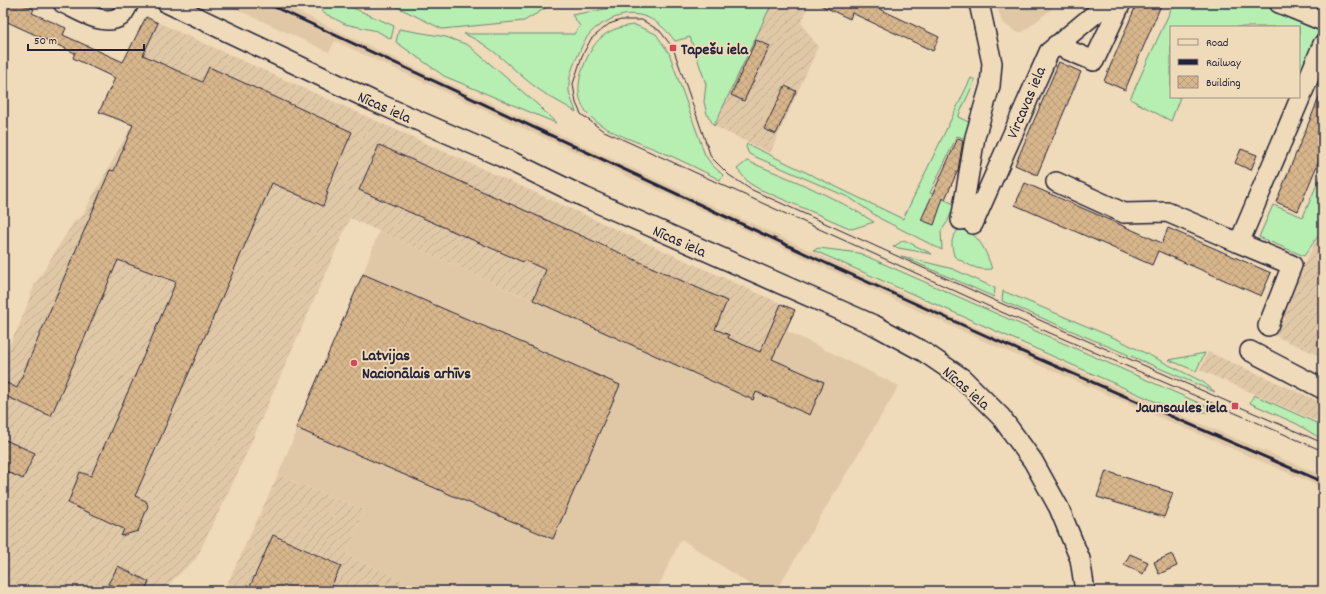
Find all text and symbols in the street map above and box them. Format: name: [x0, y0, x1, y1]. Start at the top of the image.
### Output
scale bar: [28, 26, 144, 52]
legend: [1170, 26, 1300, 98]
text: 50 m: [34, 33, 57, 50]
text: Road: [1206, 35, 1228, 52]
place label: Tapešu iela: [681, 39, 750, 62]
marker: Tapešu iela: [668, 43, 678, 53]
text: Railway: [1206, 55, 1242, 72]
street label: Vircavas iela: [1002, 63, 1053, 143]
text: Building: [1206, 75, 1241, 92]
street label: Nīcas iela: [354, 86, 415, 130]
street label: Nīcas iela: [649, 220, 710, 264]
place label: Latvijas Nacionālais arhīvs: [362, 345, 471, 386]
marker: Latvijas Nacionālais arhīvs: [349, 358, 359, 368]
street label: Nīcas iela: [937, 362, 995, 416]
place label: Jaunsaules iela: [1136, 397, 1228, 420]
marker: Jaunsaules iela: [1230, 401, 1240, 411]

